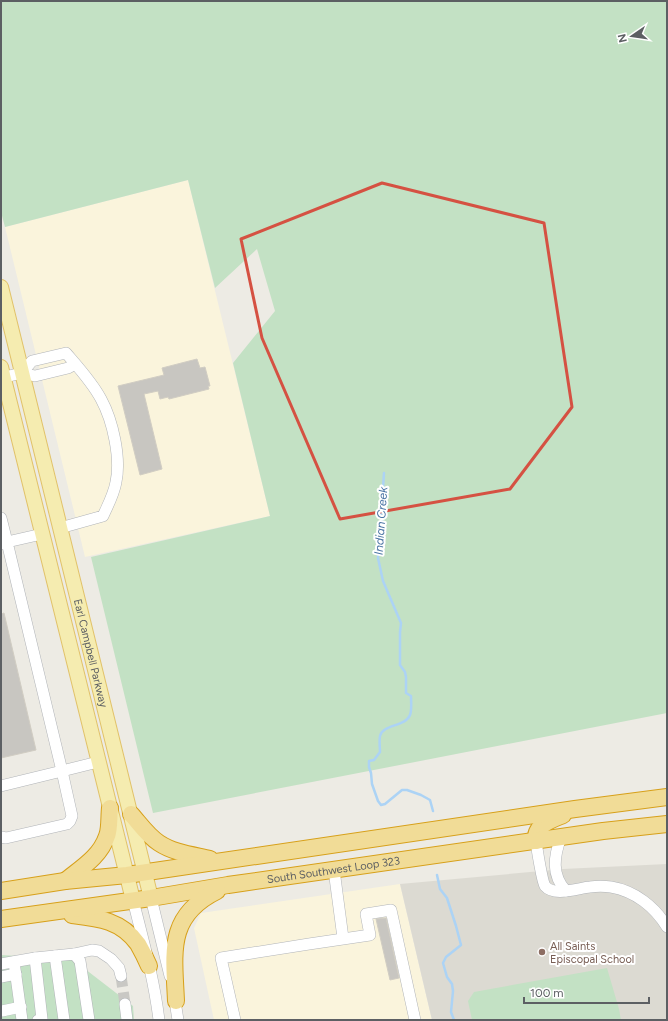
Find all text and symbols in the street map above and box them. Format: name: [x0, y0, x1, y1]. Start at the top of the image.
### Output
north arrow: [612, 16, 652, 56]
text: N: [615, 33, 630, 44]
water label: Indian Creek: [372, 485, 390, 555]
street label: Earl Campbell Parkway: [71, 598, 111, 709]
street label: South Southwest Loop 323: [266, 854, 401, 886]
place label: All Saints Episcopal School: [550, 940, 634, 966]
marker: All Saints Episcopal School: [537, 947, 547, 957]
scale bar: [524, 979, 649, 1005]
text: 100 m: [530, 986, 564, 1000]

